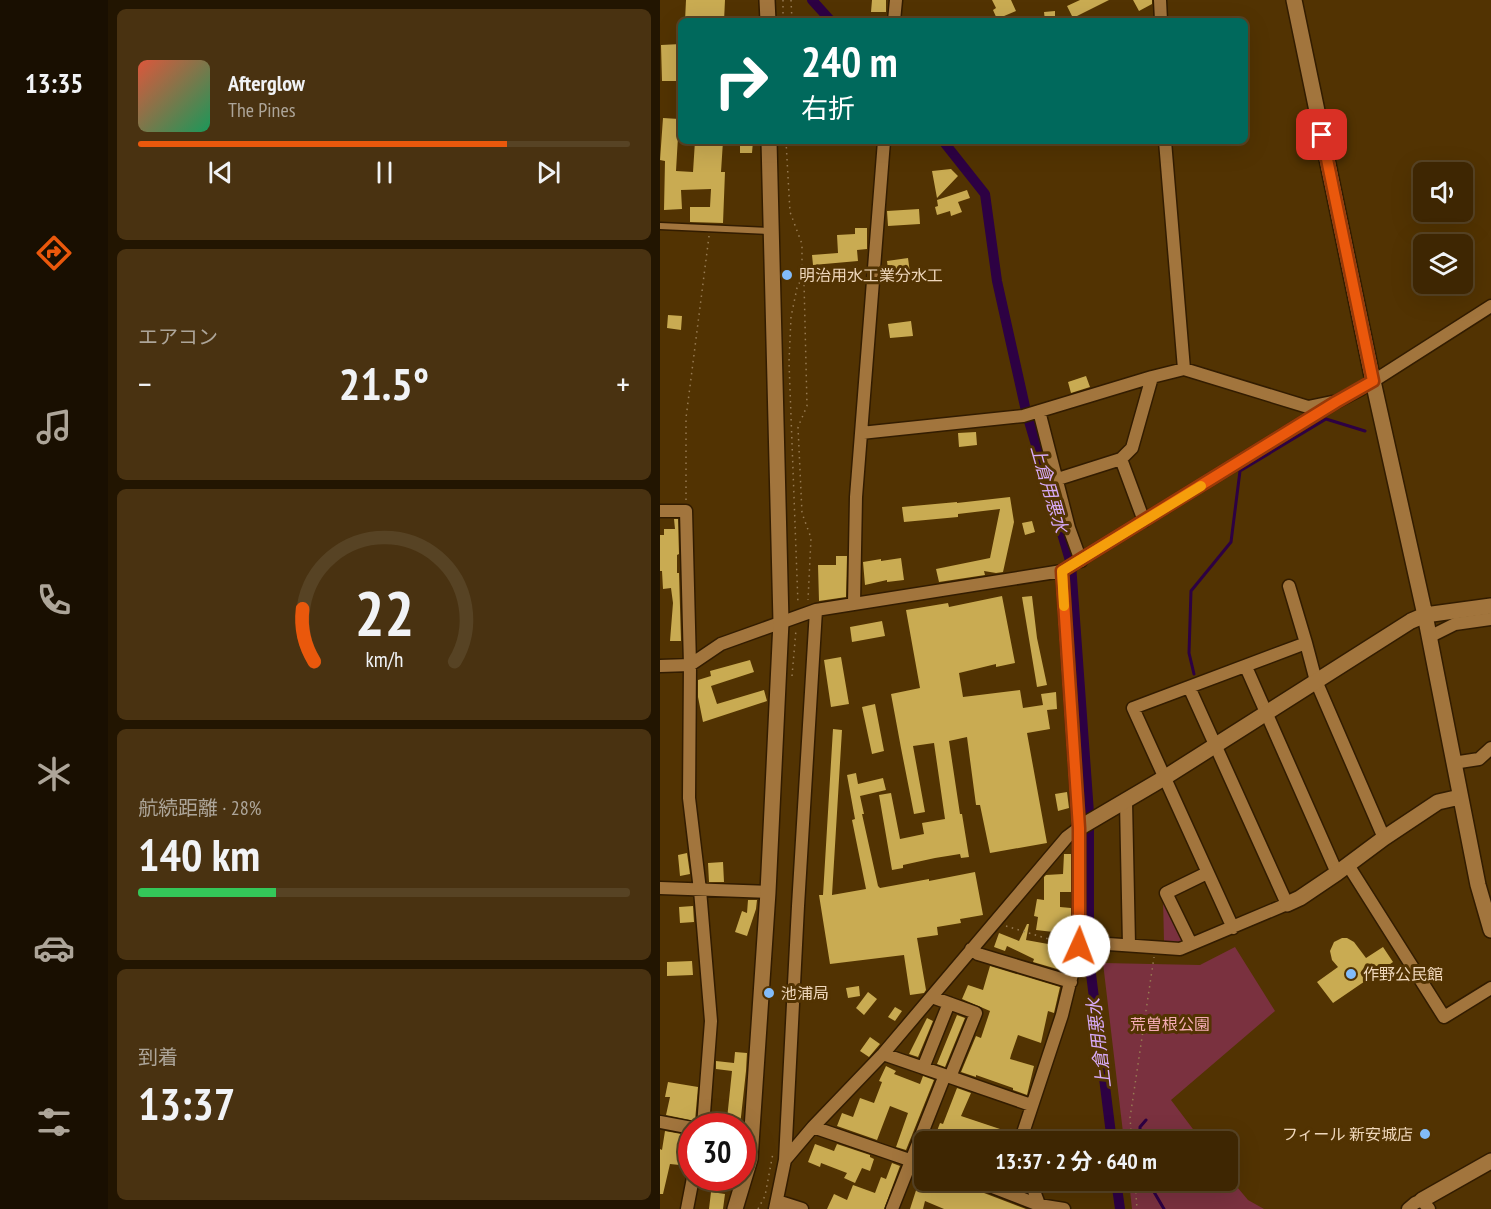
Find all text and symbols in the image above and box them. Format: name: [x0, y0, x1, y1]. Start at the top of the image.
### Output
text: 240 m: [801, 34, 898, 89]
icon: right: [702, 42, 780, 120]
text: 13:35: [25, 66, 83, 100]
text: Afterglow: [228, 69, 305, 97]
text: 右折: [801, 91, 855, 125]
text: The Pines: [228, 97, 295, 123]
pin: [1296, 109, 1347, 160]
icon: arrive: [1305, 118, 1338, 151]
icon: previous: [204, 156, 237, 189]
icon: pause: [368, 156, 401, 189]
icon: next: [532, 156, 565, 189]
map controls: [1413, 162, 1473, 294]
button: sound: [1413, 162, 1473, 222]
icon: directions: [33, 232, 75, 274]
button: layers: [1413, 234, 1473, 294]
place label: 明治用水工業分水工: [799, 265, 943, 285]
marker: 明治用水工業分水工: [780, 268, 794, 282]
text: エアコン: [138, 324, 218, 350]
text: 21.5°: [339, 354, 429, 412]
text: −: [138, 362, 152, 405]
text: +: [616, 362, 630, 405]
icon: music: [33, 406, 75, 448]
water label: 上倉用悪水: [1026, 442, 1073, 537]
text: 22: [354, 572, 414, 653]
icon: phone: [33, 579, 75, 621]
text: km/h: [365, 645, 403, 673]
icon: climate: [33, 753, 75, 795]
text: 航続距離 · 28%: [138, 795, 261, 821]
text: 140 km: [138, 825, 260, 883]
position arrow: [1047, 914, 1111, 978]
icon: car: [33, 927, 75, 969]
place label: 作野公民館: [1363, 964, 1443, 984]
marker: 作野公民館: [1344, 967, 1358, 981]
place label: 池浦局: [781, 983, 829, 1003]
marker: 池浦局: [762, 986, 776, 1000]
water label: 上倉用悪水: [1081, 995, 1115, 1089]
park label: 荒曽根公園: [1130, 1014, 1210, 1034]
text: 到着: [138, 1044, 178, 1070]
text: 13:37: [138, 1074, 235, 1132]
icon: filters: [33, 1101, 75, 1143]
speed limit sign: 30: [678, 1113, 756, 1191]
place label: フィール 新安城店: [1282, 1124, 1413, 1144]
marker: フィール 新安城店: [1418, 1127, 1432, 1141]
text: 13:37 · 2 分 · 640 m: [995, 1147, 1157, 1175]

